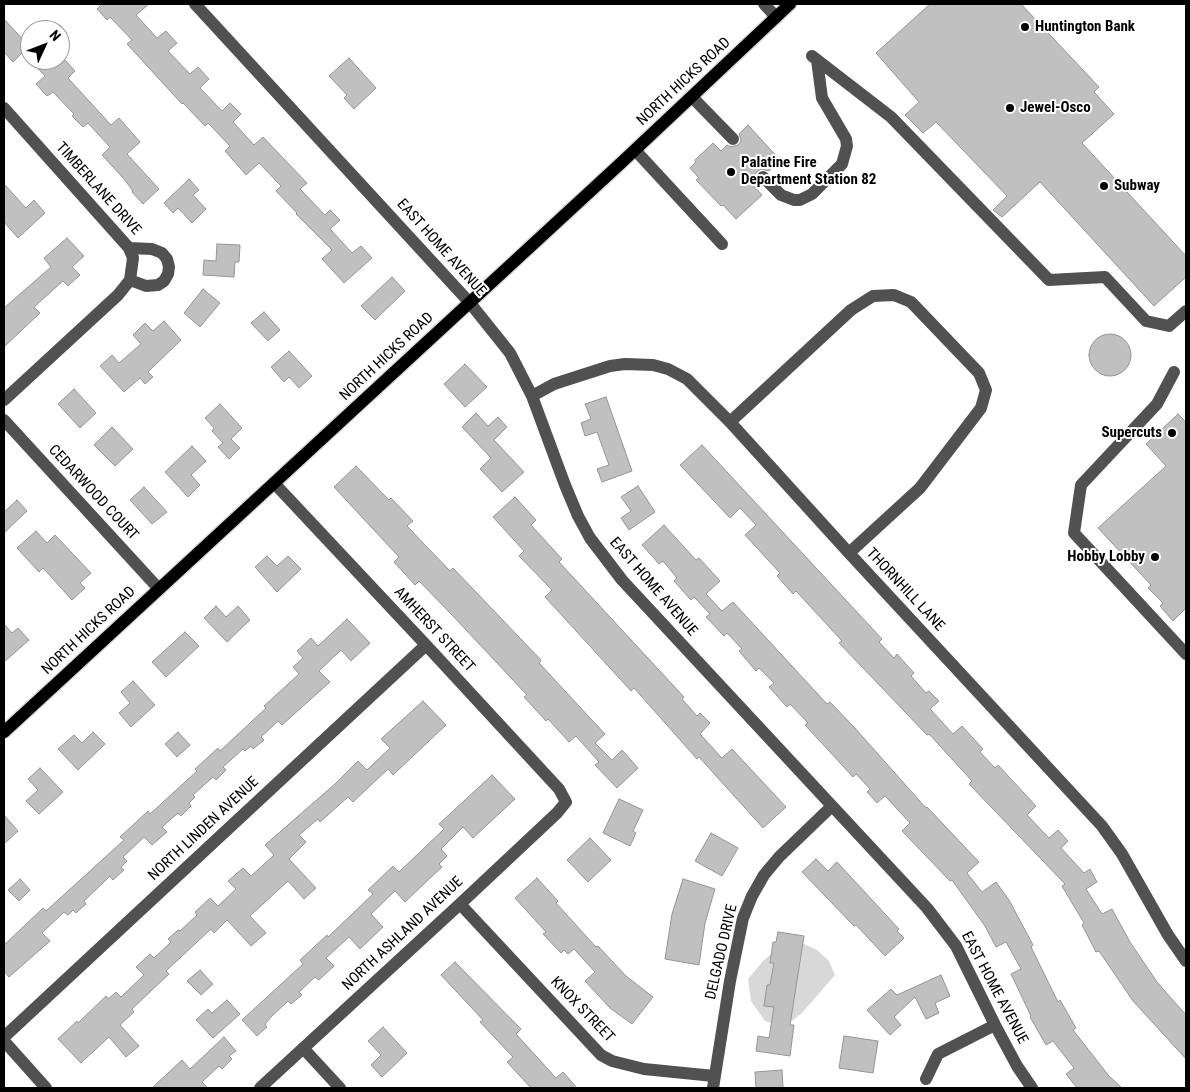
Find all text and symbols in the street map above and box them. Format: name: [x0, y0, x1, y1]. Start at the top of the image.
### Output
place label: Huntington Bank: [1035, 18, 1135, 36]
north arrow: [20, 20, 70, 70]
marker: Huntington Bank: [1019, 21, 1031, 33]
text: N: [46, 27, 64, 44]
street label: NORTH HICKS ROAD: [634, 34, 734, 130]
place label: Jewel-Osco: [1020, 99, 1091, 117]
marker: Jewel-Osco: [1004, 102, 1016, 114]
street label: TIMBERLANE DRIVE: [52, 139, 144, 239]
place label: Palatine Fire Department Station 82: [741, 154, 876, 189]
marker: Palatine Fire Department Station 82: [725, 166, 737, 178]
place label: Subway: [1114, 177, 1160, 195]
marker: Subway: [1098, 180, 1110, 192]
street label: EAST HOME AVENUE: [393, 196, 489, 300]
street label: NORTH HICKS ROAD: [337, 309, 437, 405]
place label: Supercuts: [1101, 424, 1162, 442]
marker: Supercuts: [1166, 427, 1178, 439]
street label: CEDARWOOD COURT: [44, 442, 142, 544]
street label: EAST HOME AVENUE: [605, 534, 701, 640]
street label: THORNHILL LANE: [862, 545, 948, 635]
place label: Hobby Lobby: [1067, 548, 1145, 566]
marker: Hobby Lobby: [1149, 551, 1161, 563]
street label: NORTH HICKS ROAD: [39, 583, 139, 679]
street label: AMHERST STREET: [390, 584, 478, 676]
street label: NORTH LINDEN AVENUE: [145, 773, 263, 885]
street label: NORTH ASHLAND AVENUE: [339, 873, 467, 995]
street label: DELGADO DRIVE: [702, 903, 742, 1001]
street label: EAST HOME AVENUE: [957, 929, 1031, 1047]
street label: KNOX STREET: [546, 973, 618, 1047]

